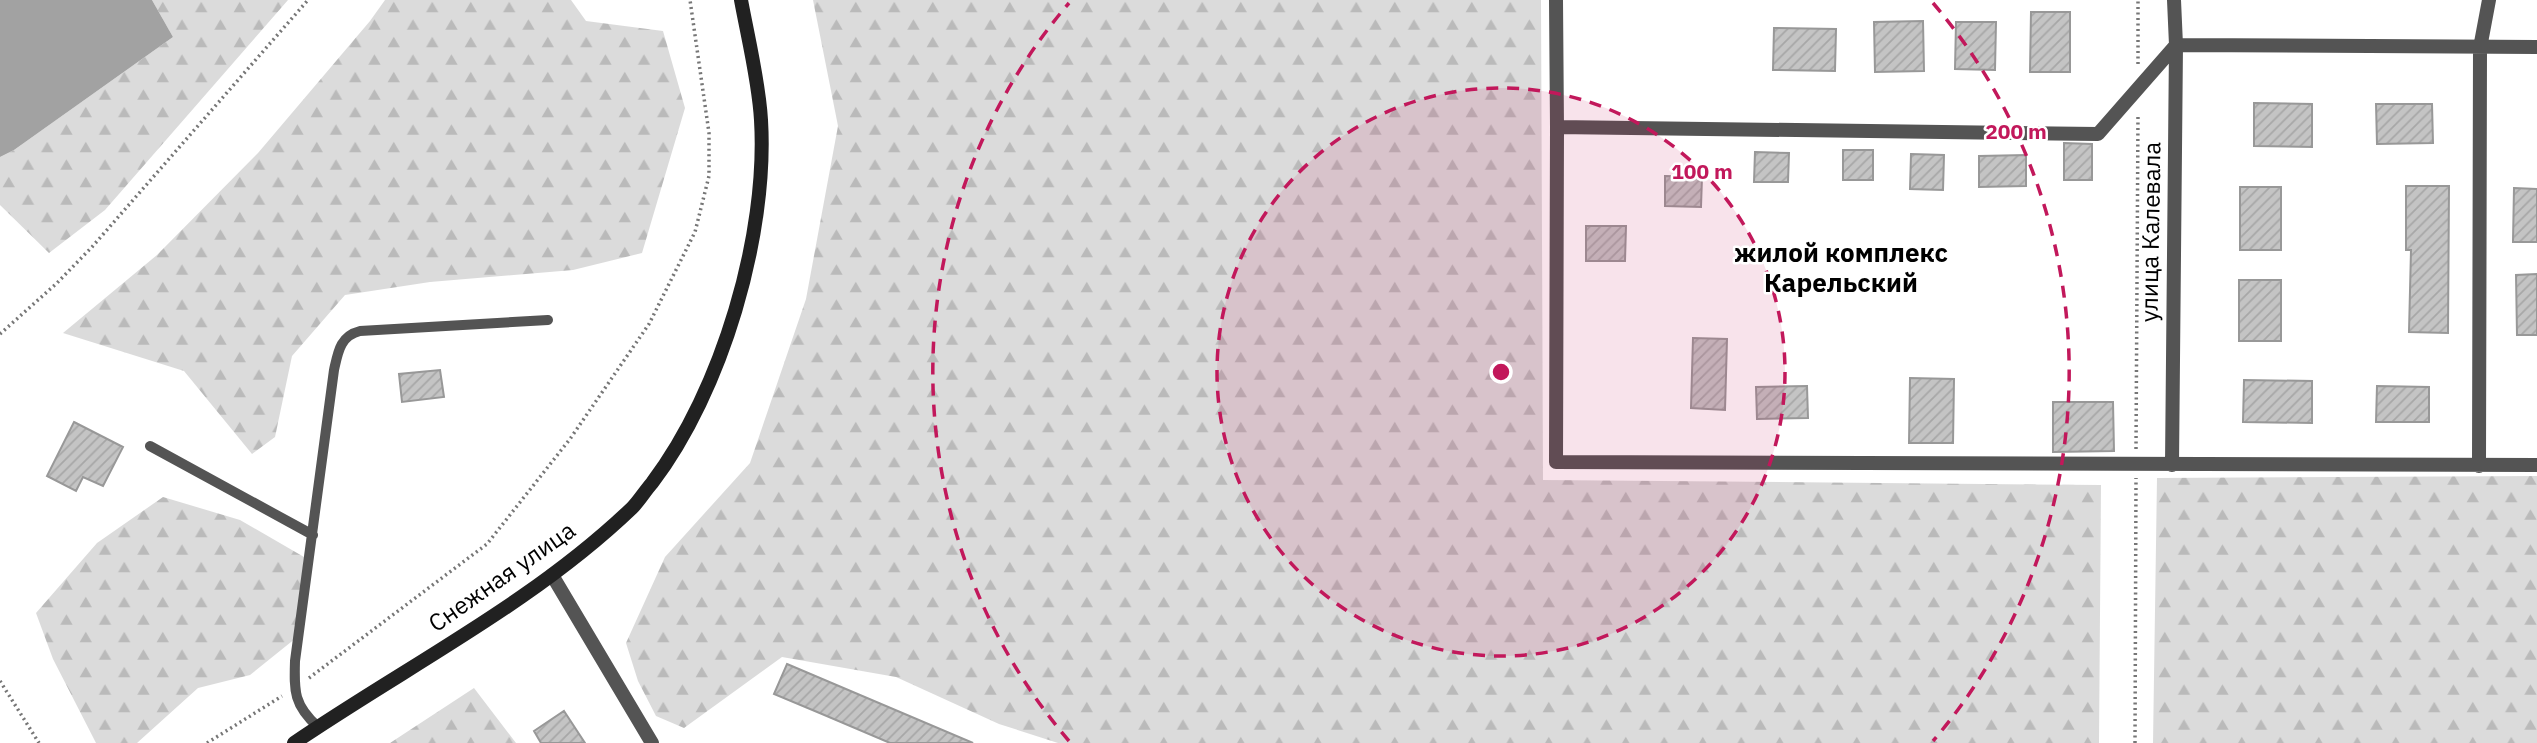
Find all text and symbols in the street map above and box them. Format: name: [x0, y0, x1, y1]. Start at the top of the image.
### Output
text: 200 m: [1985, 117, 2047, 145]
street label: улица Калевала: [2132, 141, 2168, 322]
text: 100 m: [1671, 157, 1733, 185]
district label: жилой комплекс Карельский: [1734, 235, 1948, 299]
centre of rings: [1489, 360, 1513, 384]
street label: Снежная улица: [422, 514, 581, 639]

